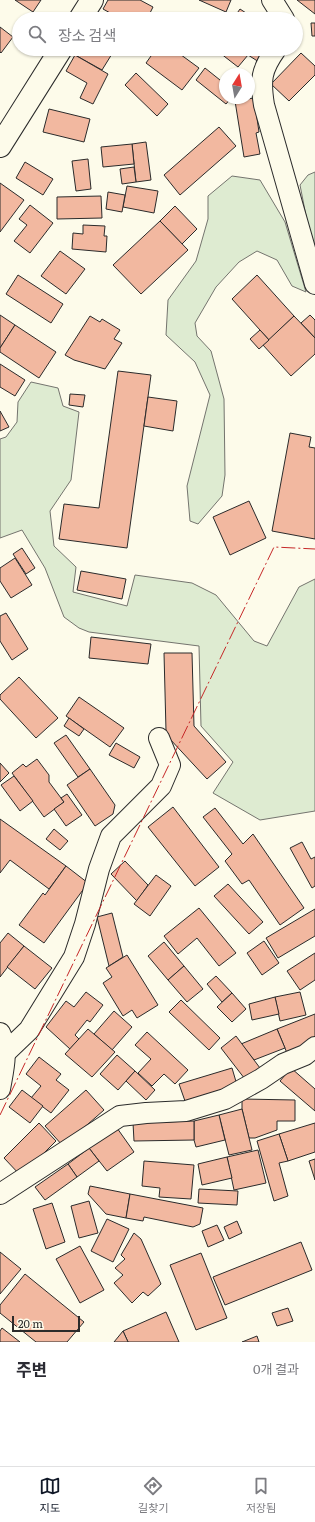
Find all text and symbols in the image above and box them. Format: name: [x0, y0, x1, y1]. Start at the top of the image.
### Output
search box: [12, 12, 303, 56]
icon: search: [26, 23, 48, 45]
text: 장소 검색: [58, 23, 116, 46]
north arrow: [219, 68, 255, 104]
scale bar: [12, 1314, 80, 1333]
text: 20 m: [18, 1315, 43, 1331]
text: 주변: [16, 1356, 47, 1381]
text: 0개 결과: [253, 1359, 299, 1378]
tab: 지도: [39, 1475, 61, 1515]
tab: 길찾기: [138, 1475, 168, 1515]
tab: 저장됨: [246, 1475, 276, 1515]

